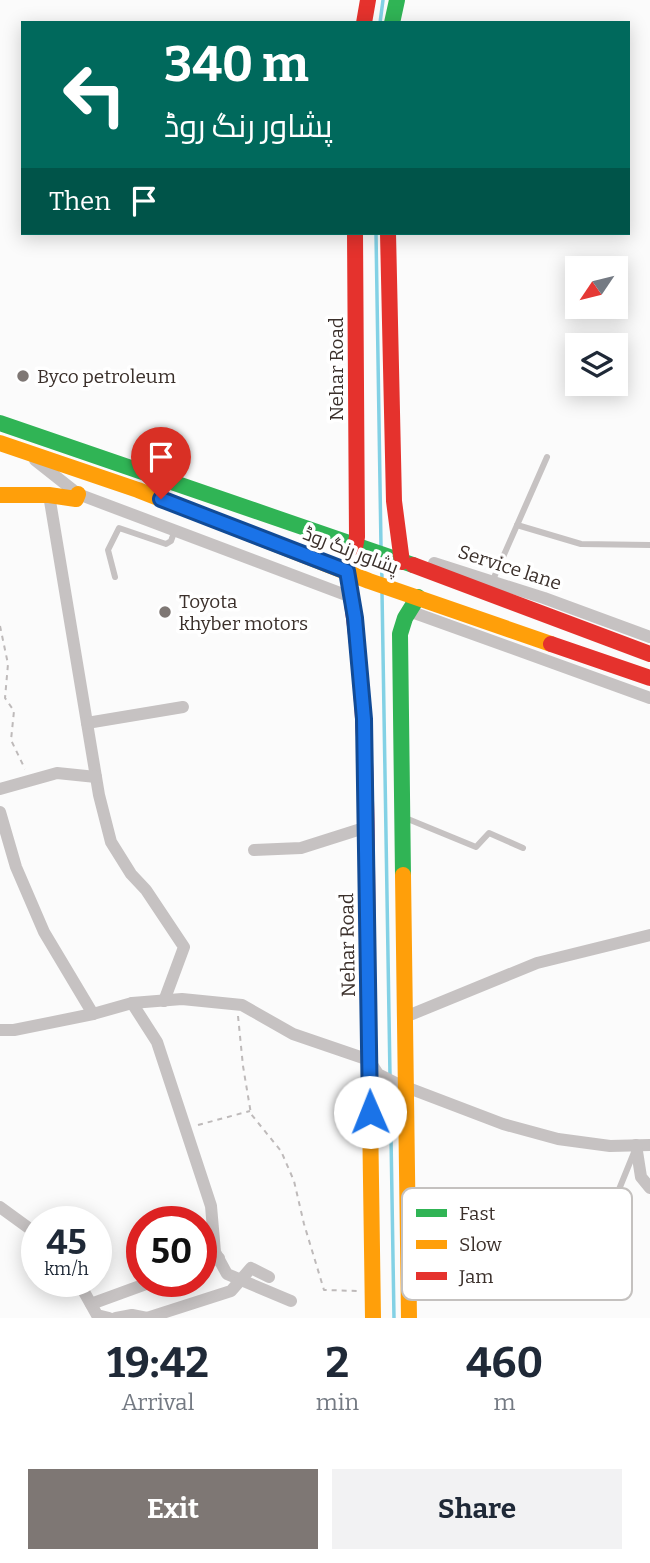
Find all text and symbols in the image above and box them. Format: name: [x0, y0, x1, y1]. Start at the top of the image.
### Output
text: 340 m: [164, 35, 309, 94]
icon: left: [49, 49, 140, 140]
text: پشاور رنگ روڈ: [164, 107, 333, 145]
icon: arrive: [125, 182, 163, 220]
text: Then: [49, 186, 111, 217]
north arrow: [565, 256, 628, 318]
map controls: [565, 256, 628, 396]
street label: Nehar Road: [325, 317, 348, 421]
button: layers: [565, 333, 628, 396]
place label: Byco petroleum: [37, 365, 176, 388]
marker: Byco petroleum: [15, 368, 31, 384]
pin: [131, 427, 191, 499]
icon: arrive: [142, 438, 180, 476]
street label: پشاور رنگ روڈ: [300, 522, 402, 580]
street label: Service lane: [455, 540, 564, 595]
place label: Toyota khyber motors: [179, 590, 308, 635]
marker: Toyota khyber motors: [157, 604, 173, 620]
street label: Nehar Road: [335, 893, 360, 997]
position arrow: [333, 1075, 407, 1149]
legend: [402, 1188, 632, 1300]
text: Fast: [459, 1202, 496, 1225]
speed limit sign: 50: [126, 1206, 217, 1297]
text: 45: [46, 1221, 87, 1263]
text: Slow: [459, 1233, 502, 1256]
text: km/h: [44, 1258, 89, 1280]
text: Jam: [458, 1265, 493, 1288]
text: 19:42: [107, 1338, 209, 1388]
text: 2: [326, 1338, 349, 1388]
text: 460: [466, 1338, 543, 1388]
text: Arrival: [121, 1388, 194, 1416]
text: min: [316, 1388, 359, 1416]
text: m: [494, 1388, 516, 1416]
button: Exit: [28, 1469, 318, 1549]
button: Share: [332, 1469, 622, 1549]

